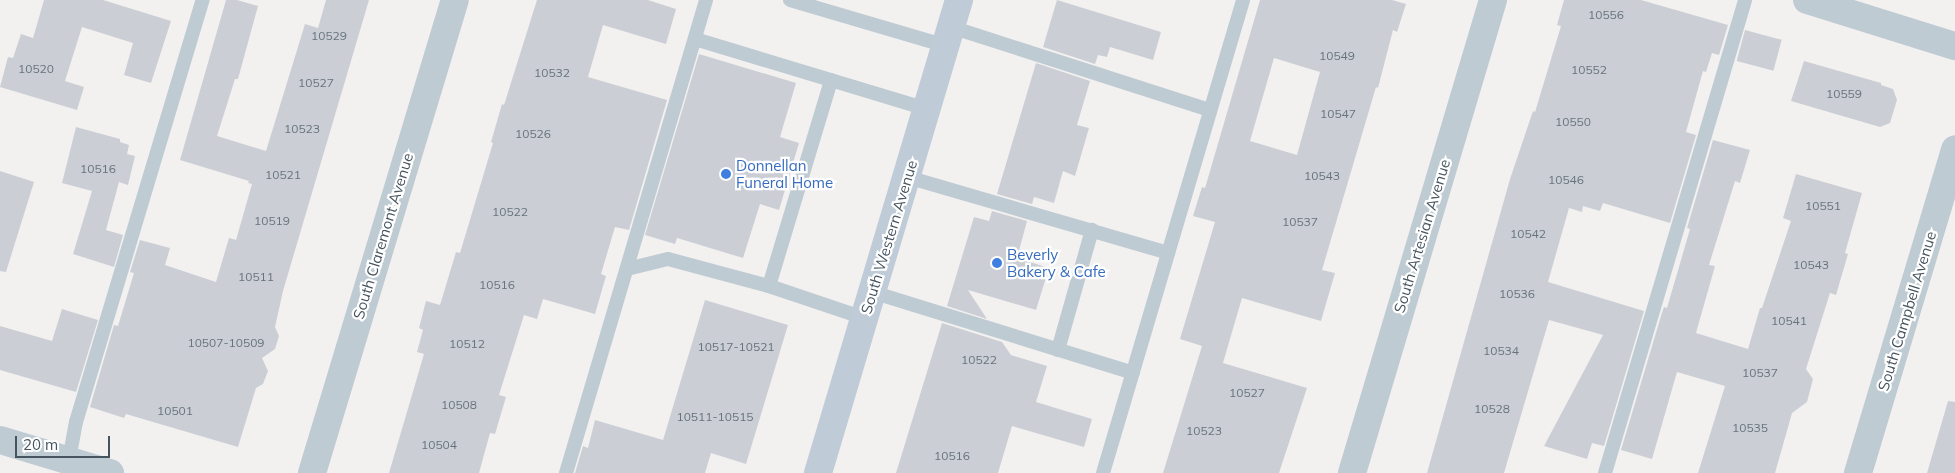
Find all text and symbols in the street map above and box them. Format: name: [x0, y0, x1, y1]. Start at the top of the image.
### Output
house number: 10556: [1588, 8, 1624, 22]
house number: 10529: [311, 29, 347, 43]
house number: 10549: [1319, 49, 1355, 63]
house number: 10520: [18, 62, 54, 76]
house number: 10552: [1571, 63, 1607, 77]
house number: 10532: [534, 66, 570, 80]
house number: 10527: [298, 76, 334, 90]
house number: 10559: [1826, 87, 1862, 101]
house number: 10547: [1320, 107, 1356, 121]
house number: 10550: [1555, 115, 1591, 129]
house number: 10523: [284, 122, 320, 136]
house number: 10526: [515, 127, 551, 141]
street label: South Claremont Avenue: [349, 151, 417, 321]
place label: Donnellan Funeral Home: [736, 156, 833, 191]
street label: South Artesian Avenue: [1390, 157, 1454, 315]
street label: South Western Avenue: [857, 158, 921, 316]
house number: 10516: [80, 162, 116, 176]
house number: 10521: [265, 168, 301, 182]
marker: Donnellan Funeral Home: [720, 168, 732, 180]
house number: 10543: [1304, 169, 1340, 183]
house number: 10546: [1548, 173, 1584, 187]
house number: 10551: [1805, 199, 1841, 213]
house number: 10522: [492, 205, 528, 219]
house number: 10519: [254, 214, 290, 228]
house number: 10537: [1282, 215, 1318, 229]
house number: 10542: [1510, 227, 1546, 241]
street label: South Campbell Avenue: [1874, 229, 1940, 393]
place label: Beverly Bakery & Cafe: [1007, 245, 1106, 280]
marker: Beverly Bakery & Cafe: [991, 257, 1003, 269]
house number: 10543: [1793, 258, 1829, 272]
house number: 10511: [238, 270, 274, 284]
house number: 10516: [479, 278, 515, 292]
house number: 10536: [1499, 287, 1535, 301]
house number: 10541: [1771, 314, 1807, 328]
house number: 10507-10509: [187, 336, 265, 350]
house number: 10512: [449, 337, 485, 351]
house number: 10517-10521: [697, 340, 775, 354]
house number: 10534: [1483, 344, 1519, 358]
house number: 10522: [961, 353, 997, 367]
house number: 10537: [1742, 366, 1778, 380]
house number: 10527: [1229, 386, 1265, 400]
house number: 10508: [441, 398, 477, 412]
house number: 10528: [1474, 402, 1510, 416]
house number: 10501: [157, 404, 193, 418]
house number: 10511-10515: [676, 410, 754, 424]
house number: 10535: [1732, 421, 1768, 435]
house number: 10523: [1186, 424, 1222, 438]
scale bar: [18, 426, 112, 458]
text: 20 m: [23, 435, 58, 454]
house number: 10504: [421, 438, 457, 452]
house number: 10516: [934, 449, 970, 463]

